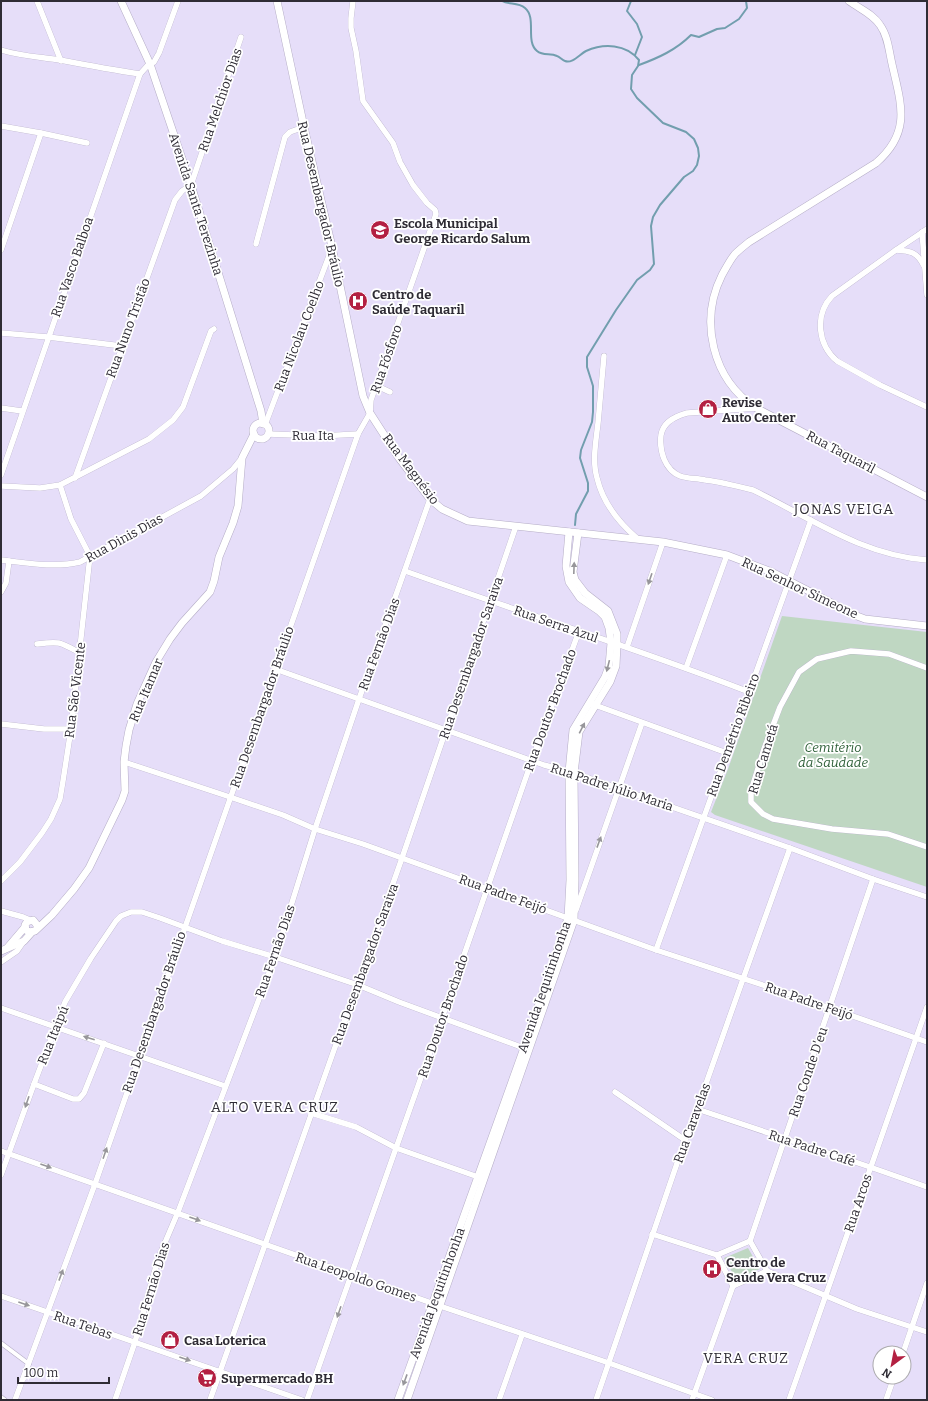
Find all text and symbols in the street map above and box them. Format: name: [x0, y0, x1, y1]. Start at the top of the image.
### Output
street label: Rua Melchior Dias: [195, 46, 245, 154]
street label: Rua Desembargador Bráulio: [295, 120, 347, 288]
street label: Avenida Santa Terezinha: [166, 131, 226, 277]
street label: Rua Vasco Balboa: [48, 215, 96, 319]
place label: Escola Municipal George Ricardo Salum: [394, 216, 531, 246]
school or university icon: Escola Municipal George Ricardo Salum: [369, 219, 391, 241]
street label: Rua Nuno Tristão: [103, 276, 153, 380]
street label: Rua Nicolau Coelho: [271, 278, 327, 394]
place label: Centro de Saúde Taquaril: [372, 287, 465, 317]
hospital icon: Centro de Saúde Taquaril: [347, 290, 369, 312]
street label: Rua Fósforo: [367, 323, 405, 395]
place label: Revise Auto Center: [722, 395, 796, 425]
shop icon: Revise Auto Center: [697, 398, 719, 420]
street label: Rua Ita: [292, 428, 334, 443]
street label: Rua Taquaril: [804, 428, 878, 477]
street label: Rua Magnésio: [380, 431, 442, 507]
district label: JONAS VEIGA: [793, 501, 894, 518]
street label: Rua Dinis Dias: [83, 511, 165, 565]
street label: Rua Senhor Simeone: [739, 554, 861, 622]
one-way arrow: [571, 561, 577, 574]
one-way arrow: [647, 573, 653, 585]
street label: Rua Desembargador Saraiva: [436, 575, 506, 741]
street label: Rua Fernão Dias: [355, 596, 403, 692]
street label: Rua Serra Azul: [512, 603, 600, 646]
street label: Rua Desembargador Bráulio: [227, 624, 297, 790]
street label: Rua São Vicente: [62, 641, 88, 739]
street label: Rua Doutor Brochado: [521, 647, 579, 773]
street label: Rua Itamar: [126, 656, 166, 724]
one-way arrow: [605, 660, 611, 672]
street label: Rua Demétrio Ribeiro: [704, 671, 762, 799]
one-way arrow: [579, 722, 585, 734]
street label: Rua Cametá: [745, 722, 781, 796]
park label: Cemitério da Saudade: [798, 740, 868, 770]
street label: Rua Padre Júlio Maria: [549, 760, 675, 814]
one-way arrow: [596, 836, 602, 848]
street label: Rua Padre Feijó: [457, 871, 549, 917]
street label: Rua Desembargador Saraiva: [329, 881, 401, 1047]
street label: Rua Fernão Dias: [252, 903, 298, 999]
street label: Avenida Jequitinhonha: [514, 919, 574, 1055]
street label: Rua Desembargador Bráulio: [119, 929, 189, 1095]
street label: Rua Doutor Brochado: [415, 953, 471, 1079]
street label: Rua Padre Feijó: [763, 979, 855, 1023]
street label: Rua Itaipú: [34, 1003, 72, 1067]
street label: Rua Conde D'eu: [786, 1025, 830, 1119]
one-way arrow: [83, 1034, 95, 1040]
street label: Rua Caravelas: [671, 1081, 713, 1165]
one-way arrow: [24, 1097, 30, 1109]
district label: ALTO VERA CRUZ: [211, 1099, 339, 1116]
street label: Rua Padre Café: [767, 1127, 857, 1169]
one-way arrow: [102, 1147, 108, 1159]
one-way arrow: [40, 1164, 52, 1170]
street label: Rua Arcos: [841, 1172, 875, 1234]
one-way arrow: [189, 1216, 201, 1222]
street label: Avenida Jequitinhonha: [406, 1226, 468, 1360]
street label: Rua Fernão Dias: [130, 1240, 172, 1338]
street label: Rua Leopoldo Gomes: [293, 1249, 419, 1305]
place label: Centro de Saúde Vera Cruz: [726, 1255, 826, 1285]
hospital icon: Centro de Saúde Vera Cruz: [701, 1258, 723, 1280]
one-way arrow: [58, 1269, 64, 1281]
one-way arrow: [19, 1301, 31, 1307]
one-way arrow: [335, 1306, 341, 1318]
street label: Rua Tebas: [52, 1308, 114, 1342]
shop icon: Casa Loterica: [159, 1329, 181, 1351]
place label: Casa Loterica: [184, 1333, 267, 1348]
north arrow: [872, 1345, 912, 1385]
district label: VERA CRUZ: [703, 1350, 789, 1367]
one-way arrow: [180, 1357, 192, 1363]
scale bar: [18, 1359, 109, 1385]
text: N: [879, 1365, 894, 1381]
text: 100 m: [24, 1366, 59, 1380]
supermarket icon: Supermercado BH: [196, 1367, 218, 1389]
place label: Supermercado BH: [221, 1371, 333, 1386]
one-way arrow: [402, 1374, 408, 1386]

